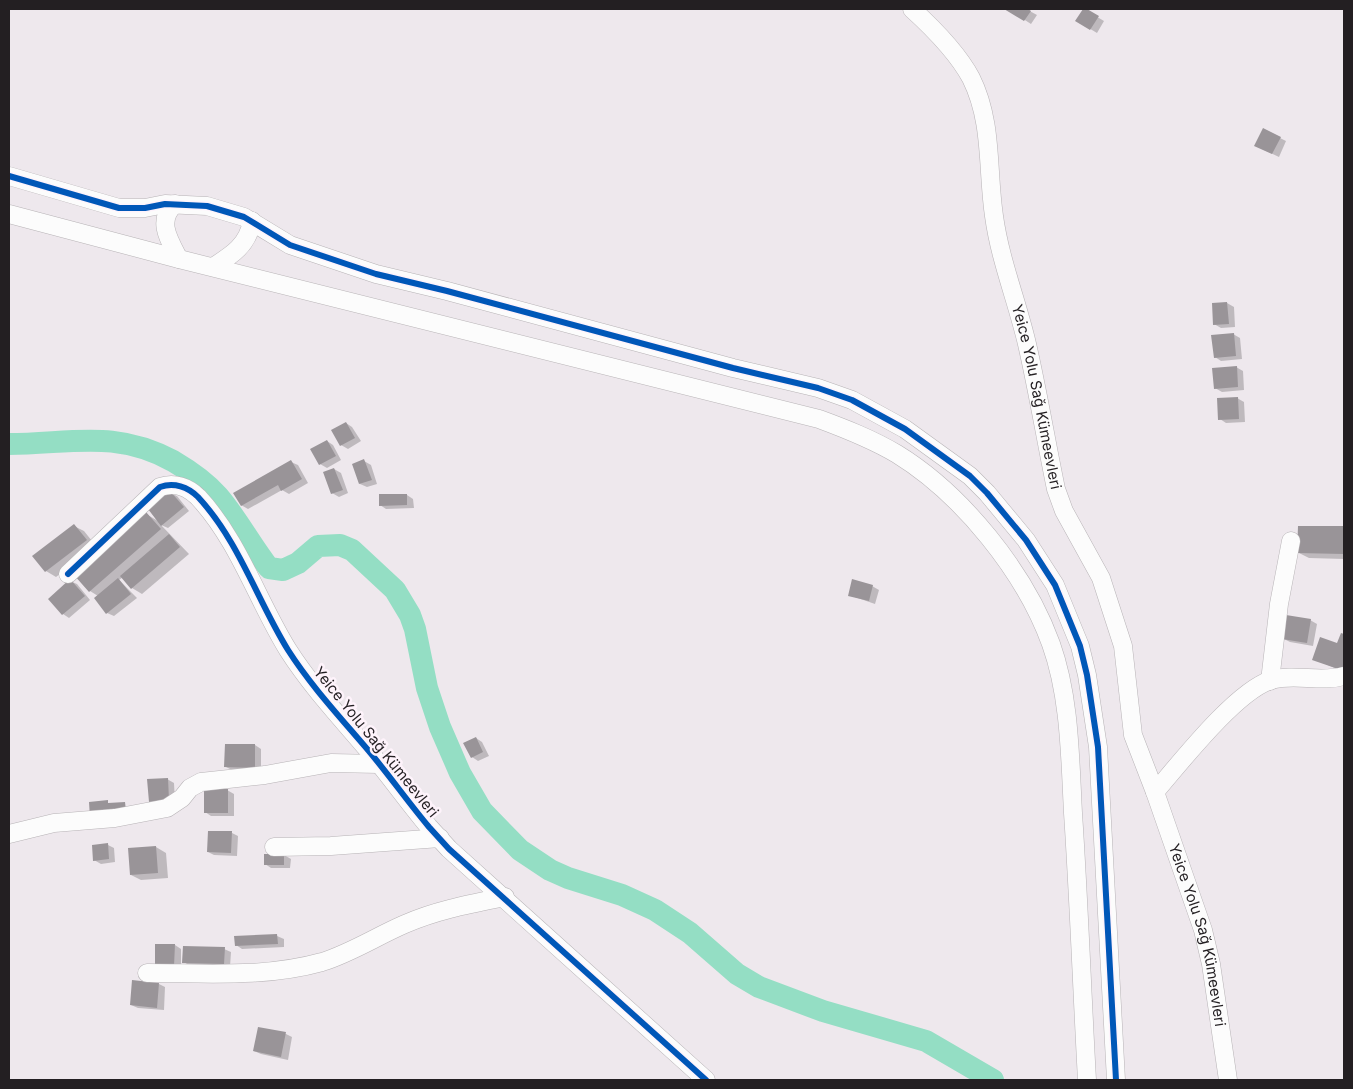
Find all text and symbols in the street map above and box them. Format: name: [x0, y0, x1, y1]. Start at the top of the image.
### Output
street label: Yeice Yolu Sağ Kümeevleri: [1008, 302, 1066, 491]
street label: Yeice Yolu Sağ Kümeevleri: [310, 663, 443, 821]
street label: Yeice Yolu Sağ Kümeevleri: [1165, 841, 1230, 1028]

